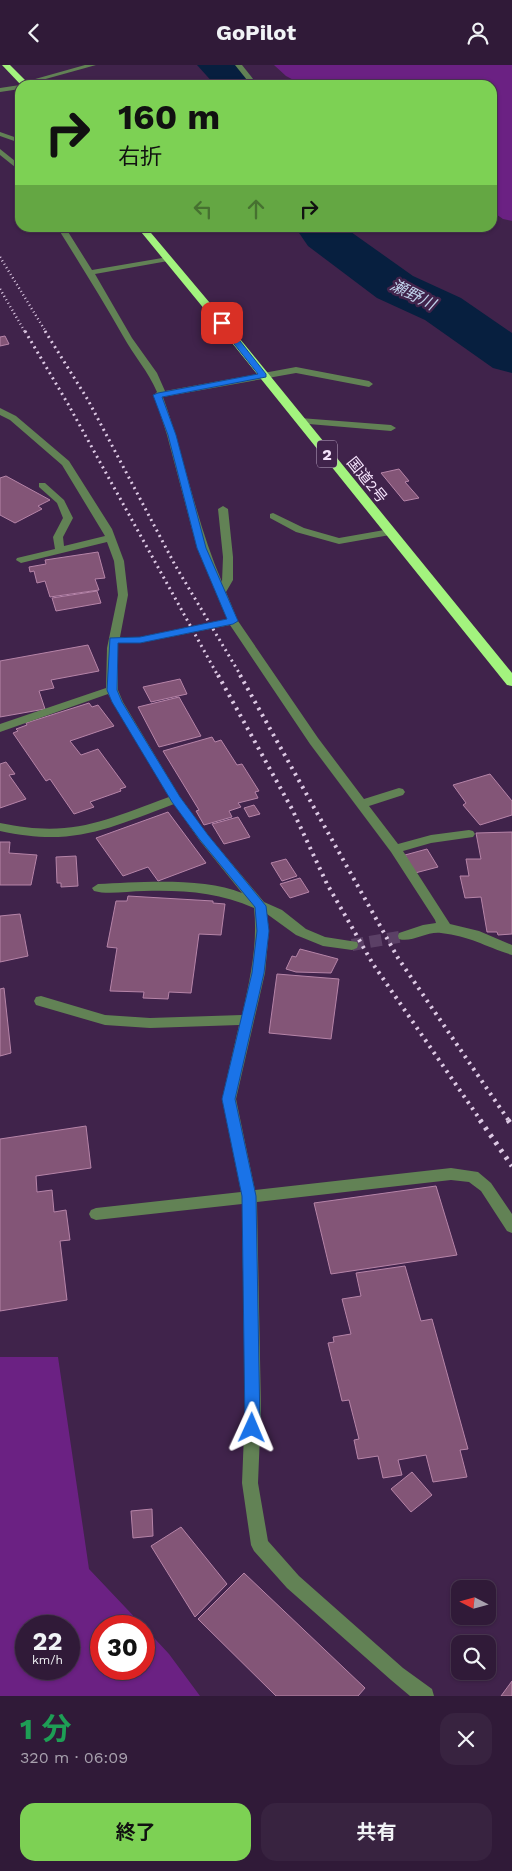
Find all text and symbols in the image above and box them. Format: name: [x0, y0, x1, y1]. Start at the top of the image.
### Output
icon: back: [20, 19, 48, 47]
icon: person: [464, 19, 492, 47]
text: GoPilot: [216, 20, 296, 45]
text: 160 m: [118, 96, 220, 138]
icon: right: [35, 100, 100, 165]
text: 右折: [118, 144, 162, 169]
icon: left: [189, 195, 217, 223]
icon: ahead: [242, 195, 270, 223]
icon: right: [295, 195, 323, 223]
water label: 瀬野川: [387, 275, 440, 315]
pin: [201, 302, 243, 344]
icon: arrive: [208, 309, 236, 337]
road number: 2: [317, 441, 337, 467]
street label: 国道2号: [343, 453, 391, 507]
position arrow: [225, 1401, 277, 1453]
north arrow: [451, 1580, 496, 1625]
map controls: [451, 1580, 496, 1680]
speed limit sign: 30: [90, 1615, 155, 1680]
text: 22: [33, 1627, 62, 1656]
button: search: [451, 1635, 496, 1680]
text: km/h: [32, 1653, 63, 1667]
text: 1 分: [20, 1711, 72, 1746]
button: close: [440, 1713, 492, 1765]
text: 320 m · 06:09: [20, 1748, 128, 1767]
button: 終了: [20, 1803, 251, 1861]
button: 共有: [261, 1803, 492, 1861]

